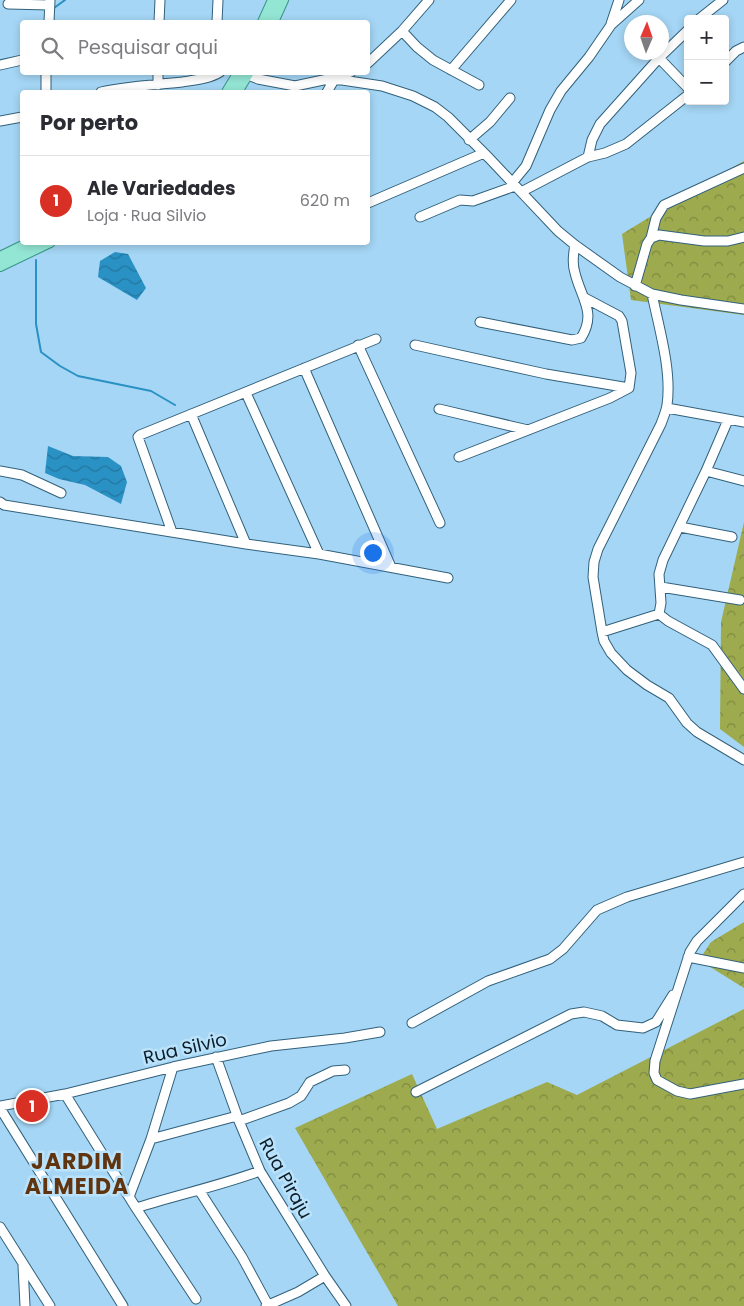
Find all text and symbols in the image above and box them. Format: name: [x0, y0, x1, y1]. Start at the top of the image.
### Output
north arrow: [624, 15, 669, 60]
map controls: [684, 15, 729, 105]
button: +: [684, 15, 729, 60]
search box: [20, 20, 370, 75]
icon: search: [38, 34, 66, 62]
text: Pesquisar aqui: [78, 34, 218, 61]
button: −: [684, 60, 729, 105]
text: Por perto: [40, 108, 138, 137]
text: Ale Variedades: [87, 175, 236, 202]
text: 1: [53, 189, 59, 212]
text: 620 m: [300, 189, 350, 212]
text: Loja · Rua Silvio: [87, 204, 206, 227]
your location: [360, 540, 386, 566]
street label: Rua Silvio: [141, 1026, 229, 1070]
pin: 1: [16, 1087, 48, 1125]
street label: Rua Piraju: [253, 1133, 319, 1223]
district label: JARDIM ALMEIDA: [25, 1146, 129, 1202]

